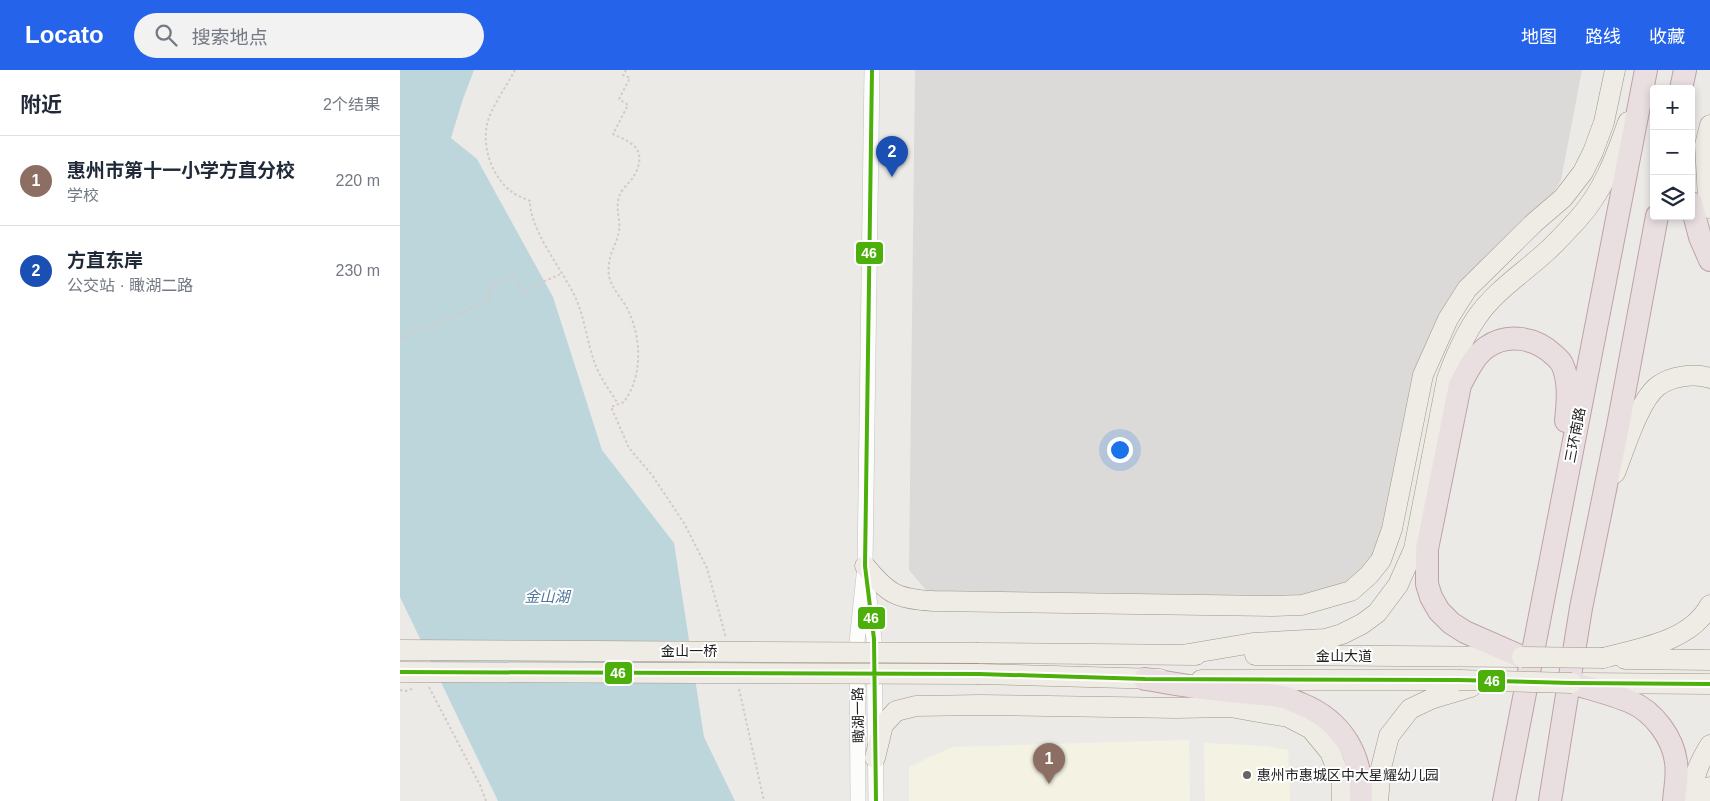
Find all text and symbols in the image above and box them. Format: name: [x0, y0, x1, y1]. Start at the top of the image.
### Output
search box: [134, 13, 484, 58]
text: Locato: [25, 21, 104, 48]
icon: search: [152, 21, 180, 49]
text: 搜索地点: [192, 27, 268, 48]
text: 地图: [1521, 27, 1557, 47]
text: 路线: [1585, 27, 1621, 47]
text: 收藏: [1649, 27, 1685, 47]
map controls: [1650, 85, 1695, 220]
button: +: [1650, 85, 1695, 130]
text: 附近: [20, 93, 62, 116]
text: 2个结果: [323, 96, 380, 113]
button: −: [1650, 130, 1695, 175]
pin: 2: [876, 136, 908, 177]
text: 惠州市第十一小学方直分校: [67, 160, 295, 181]
text: 1: [32, 172, 40, 189]
text: 220 m: [336, 172, 380, 189]
button: layers: [1650, 175, 1695, 220]
text: 学校: [67, 187, 99, 204]
line badge: 46: [855, 241, 884, 265]
text: 46: [861, 245, 877, 261]
text: 方直东岸: [67, 250, 143, 271]
text: 2: [32, 262, 40, 279]
text: 230 m: [336, 262, 380, 279]
text: 公交站 · 瞰湖二路: [67, 277, 193, 294]
street label: 三环南路: [1562, 406, 1588, 464]
your location: [1107, 437, 1133, 463]
water label: 金山湖: [524, 588, 571, 605]
line badge: 46: [857, 606, 886, 630]
text: 46: [863, 610, 879, 626]
street label: 金山一桥: [661, 643, 717, 659]
street label: 金山大道: [1316, 648, 1372, 664]
line badge: 46: [604, 661, 633, 685]
text: 46: [610, 665, 626, 681]
line badge: 46: [1477, 669, 1506, 693]
text: 46: [1484, 673, 1500, 689]
street label: 瞰湖一路: [850, 687, 866, 743]
pin: 1: [1033, 743, 1065, 784]
place label: 惠州市惠城区中大星耀幼儿园: [1257, 767, 1439, 783]
marker: 惠州市惠城区中大星耀幼儿园: [1241, 769, 1253, 781]

